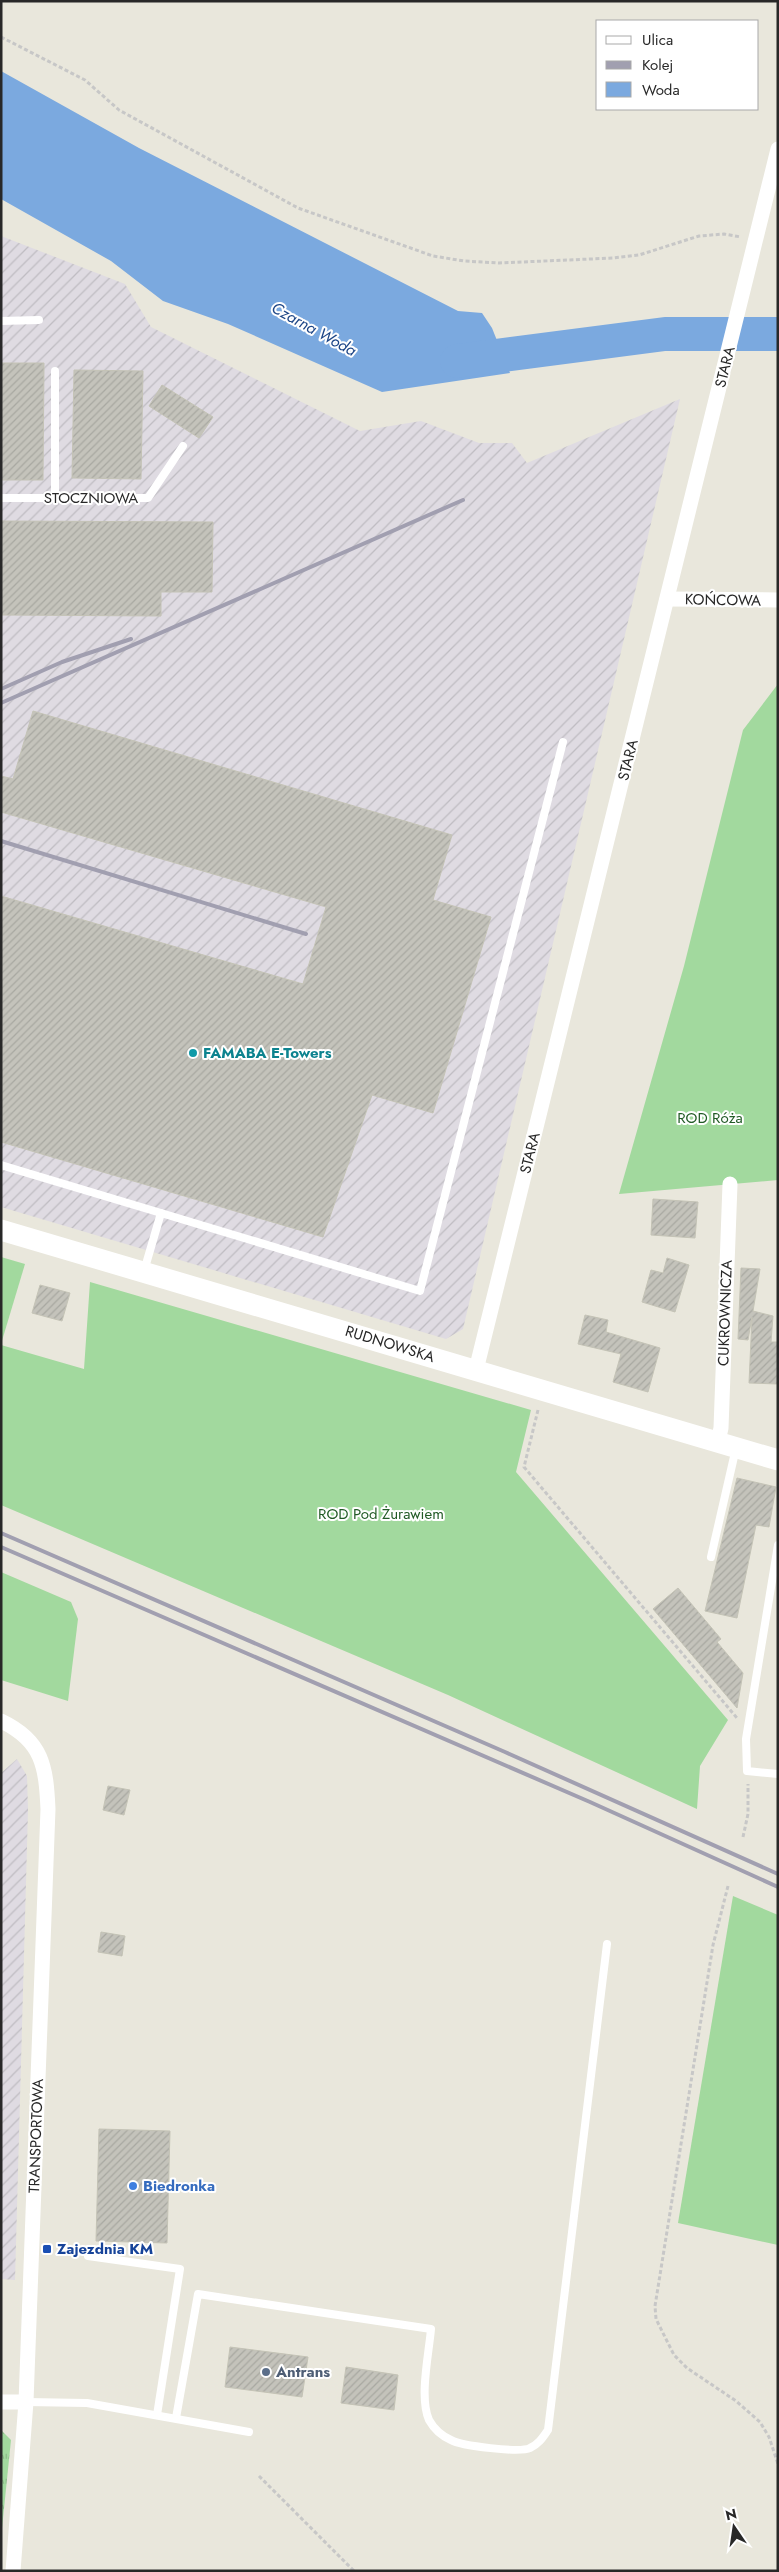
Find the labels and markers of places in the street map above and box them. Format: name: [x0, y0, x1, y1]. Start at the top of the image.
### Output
place label: FAMABA E-Towers: [203, 1042, 332, 1064]
marker: FAMABA E-Towers: [187, 1047, 199, 1059]
place label: Biedronka: [143, 2175, 215, 2197]
marker: Biedronka: [127, 2180, 139, 2192]
place label: Zajezdnia KM: [57, 2238, 153, 2260]
marker: Zajezdnia KM: [41, 2243, 53, 2255]
place label: Antrans: [275, 2361, 330, 2383]
marker: Antrans: [260, 2366, 272, 2378]

